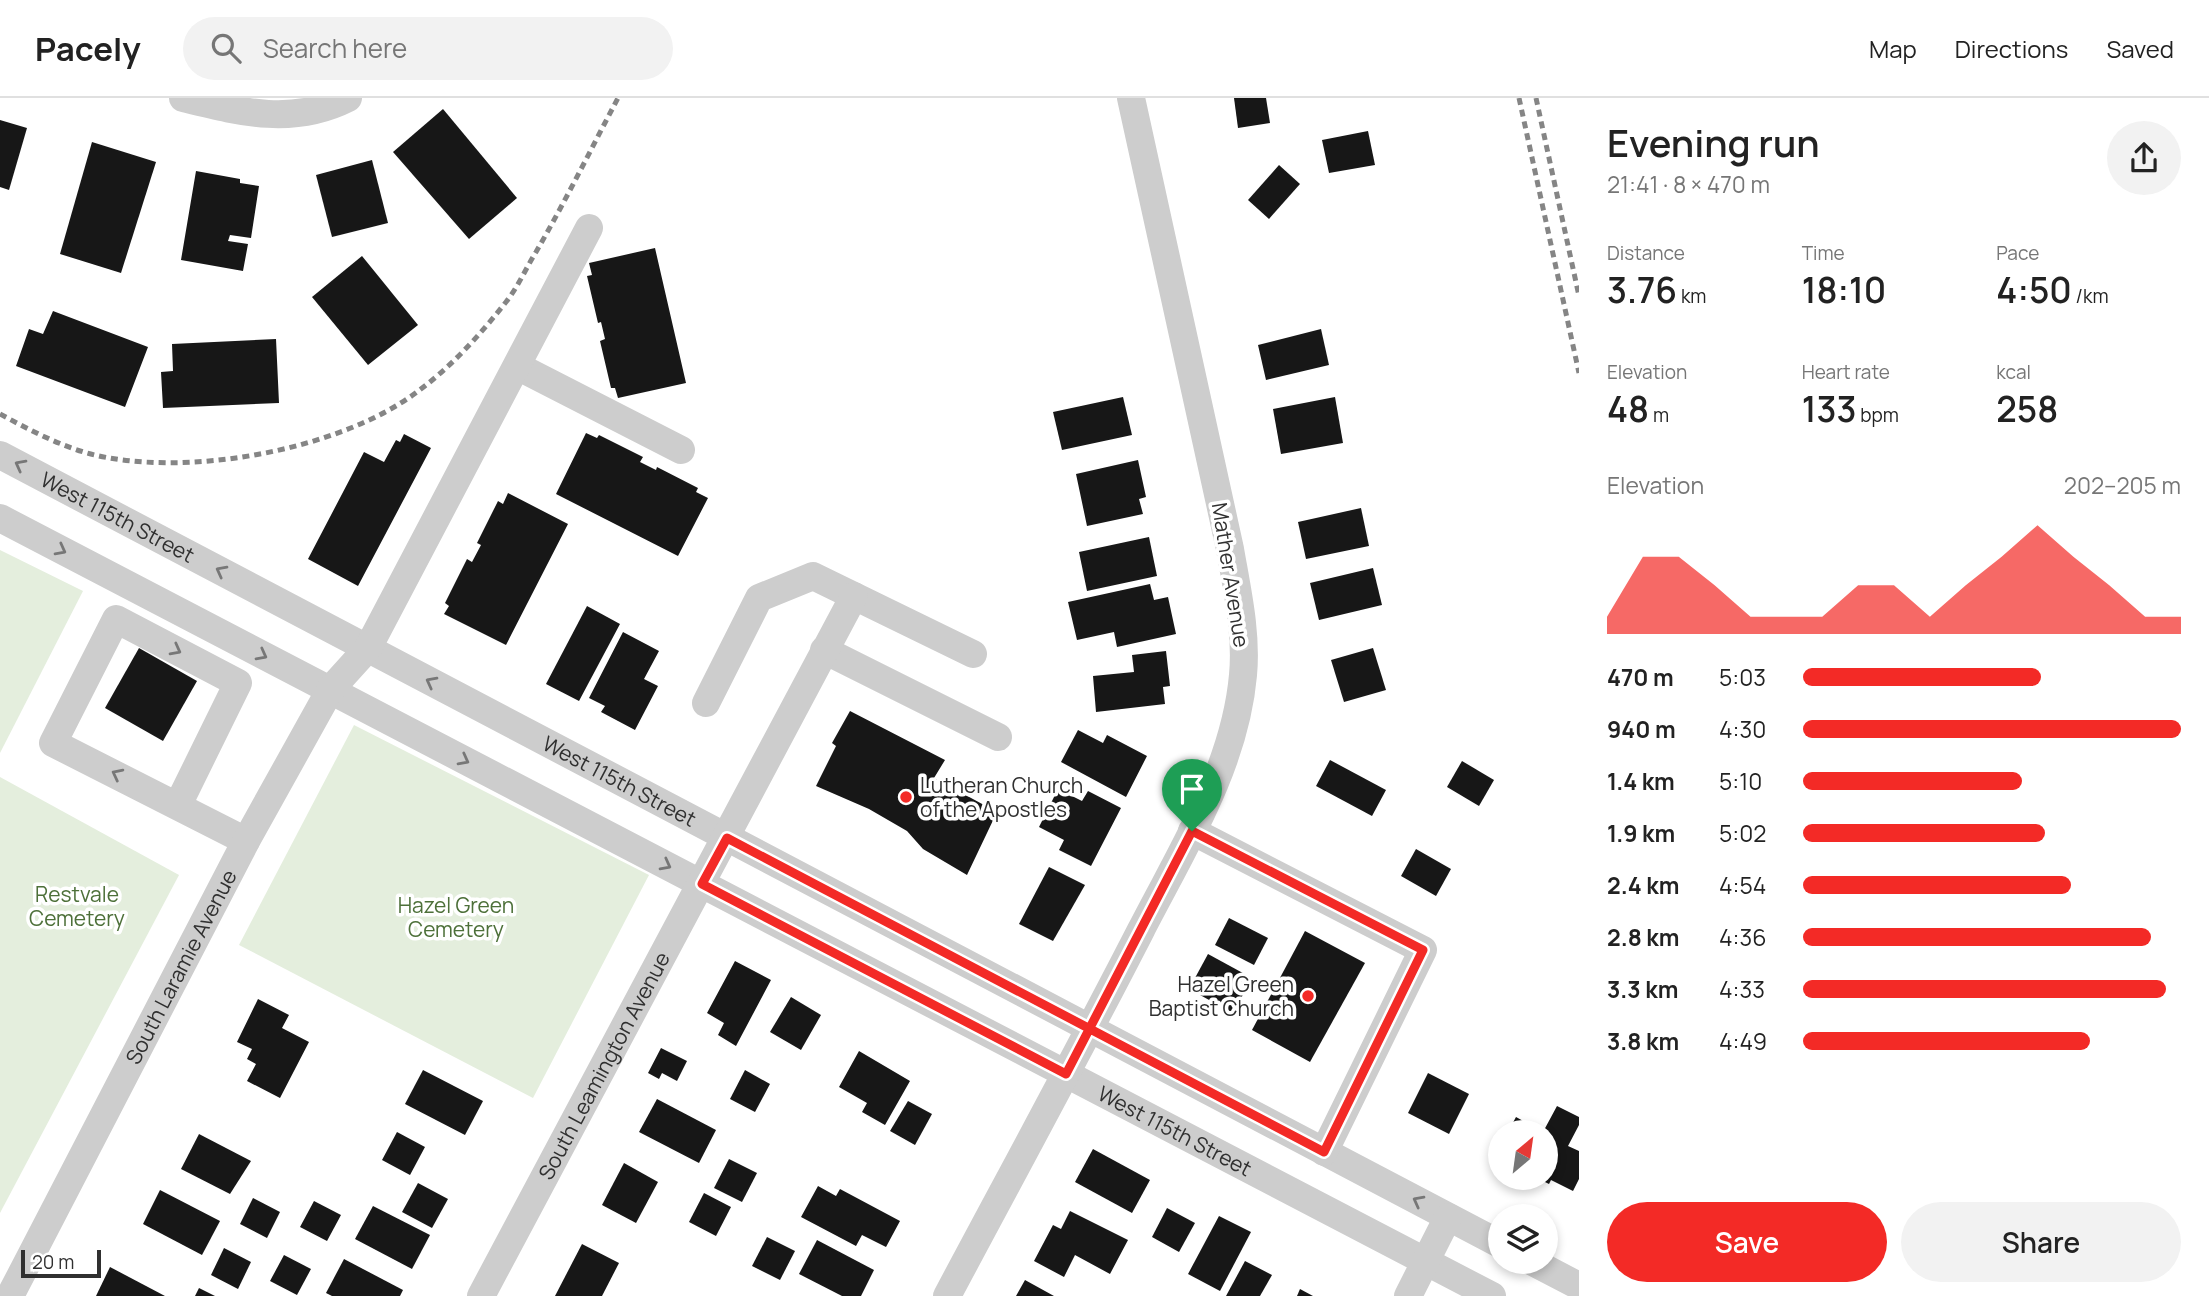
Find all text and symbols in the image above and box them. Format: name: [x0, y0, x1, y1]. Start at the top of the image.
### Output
search box: [183, 17, 673, 80]
text: Pacely: [35, 26, 141, 71]
icon: search: [207, 29, 245, 67]
text: Search here: [263, 30, 407, 66]
text: Map: [1869, 32, 1917, 65]
text: Directions: [1955, 32, 2068, 65]
text: Saved: [2106, 32, 2174, 65]
text: Evening run: [1607, 116, 1820, 168]
button: share: [2107, 121, 2181, 195]
text: 21:41 · 8 × 470 m: [1607, 168, 1770, 200]
text: Distance: [1607, 240, 1685, 266]
text: Time: [1802, 240, 1845, 266]
text: Pace: [1996, 240, 2039, 266]
text: 3.76: [1607, 266, 1677, 314]
text: 18:10: [1802, 266, 1886, 314]
text: 4:50: [1996, 266, 2072, 314]
text: km: [1677, 283, 1706, 309]
text: /km: [2072, 283, 2109, 309]
text: Elevation: [1607, 359, 1687, 385]
text: Heart rate: [1802, 359, 1890, 385]
text: kcal: [1996, 359, 2031, 385]
text: 48: [1607, 385, 1649, 433]
text: 133: [1802, 385, 1856, 433]
text: 258: [1996, 385, 2058, 433]
text: m: [1649, 402, 1669, 428]
text: bpm: [1856, 402, 1899, 428]
one-way arrow: [14, 460, 27, 473]
street label: West 115th Street: [36, 465, 199, 569]
text: Elevation: [1607, 469, 1704, 501]
text: 202–205 m: [2064, 469, 2181, 501]
street label: Mather Avenue: [1206, 501, 1256, 649]
one-way arrow: [53, 541, 66, 555]
one-way arrow: [216, 566, 228, 579]
one-way arrow: [169, 642, 181, 656]
one-way arrow: [255, 646, 267, 660]
text: 470 m: [1607, 661, 1674, 693]
text: 5:03: [1719, 661, 1766, 693]
one-way arrow: [426, 676, 438, 690]
text: 940 m: [1607, 713, 1676, 745]
text: 4:30: [1719, 713, 1766, 745]
street label: West 115th Street: [538, 729, 701, 833]
one-way arrow: [457, 752, 469, 765]
pin: [1162, 759, 1222, 831]
text: 1.4 km: [1607, 765, 1675, 797]
text: 5:10: [1719, 765, 1762, 797]
one-way arrow: [112, 769, 124, 783]
icon: arrive: [1173, 770, 1211, 808]
place label: Lutheran Church of the Apostles: [920, 771, 1083, 823]
marker: Lutheran Church of the Apostles: [898, 789, 914, 805]
text: 1.9 km: [1607, 817, 1675, 849]
text: 5:02: [1719, 817, 1766, 849]
one-way arrow: [659, 857, 671, 870]
street label: South Laramie Avenue: [119, 865, 243, 1069]
text: 2.4 km: [1607, 869, 1679, 901]
text: 4:54: [1719, 869, 1766, 901]
park label: Restvale Cemetery: [29, 880, 125, 932]
park label: Hazel Green Cemetery: [398, 891, 514, 943]
text: 2.8 km: [1607, 921, 1679, 953]
text: 4:36: [1719, 921, 1766, 953]
street label: South Leamington Avenue: [532, 947, 676, 1184]
place label: Hazel Green Baptist Church: [1149, 970, 1294, 1022]
text: 3.3 km: [1607, 973, 1678, 1005]
text: 4:33: [1719, 973, 1765, 1005]
marker: Hazel Green Baptist Church: [1300, 988, 1316, 1004]
text: 3.8 km: [1607, 1025, 1679, 1057]
text: 4:49: [1719, 1025, 1767, 1057]
street label: West 115th Street: [1093, 1079, 1257, 1182]
north arrow: [1488, 1120, 1558, 1190]
map controls: [1488, 1120, 1558, 1274]
one-way arrow: [1413, 1196, 1425, 1210]
button: Save: [1607, 1202, 1887, 1282]
button: Share: [1901, 1202, 2181, 1282]
button: layers: [1488, 1204, 1558, 1274]
scale bar: [21, 1247, 102, 1279]
text: 20 m: [32, 1249, 74, 1275]

